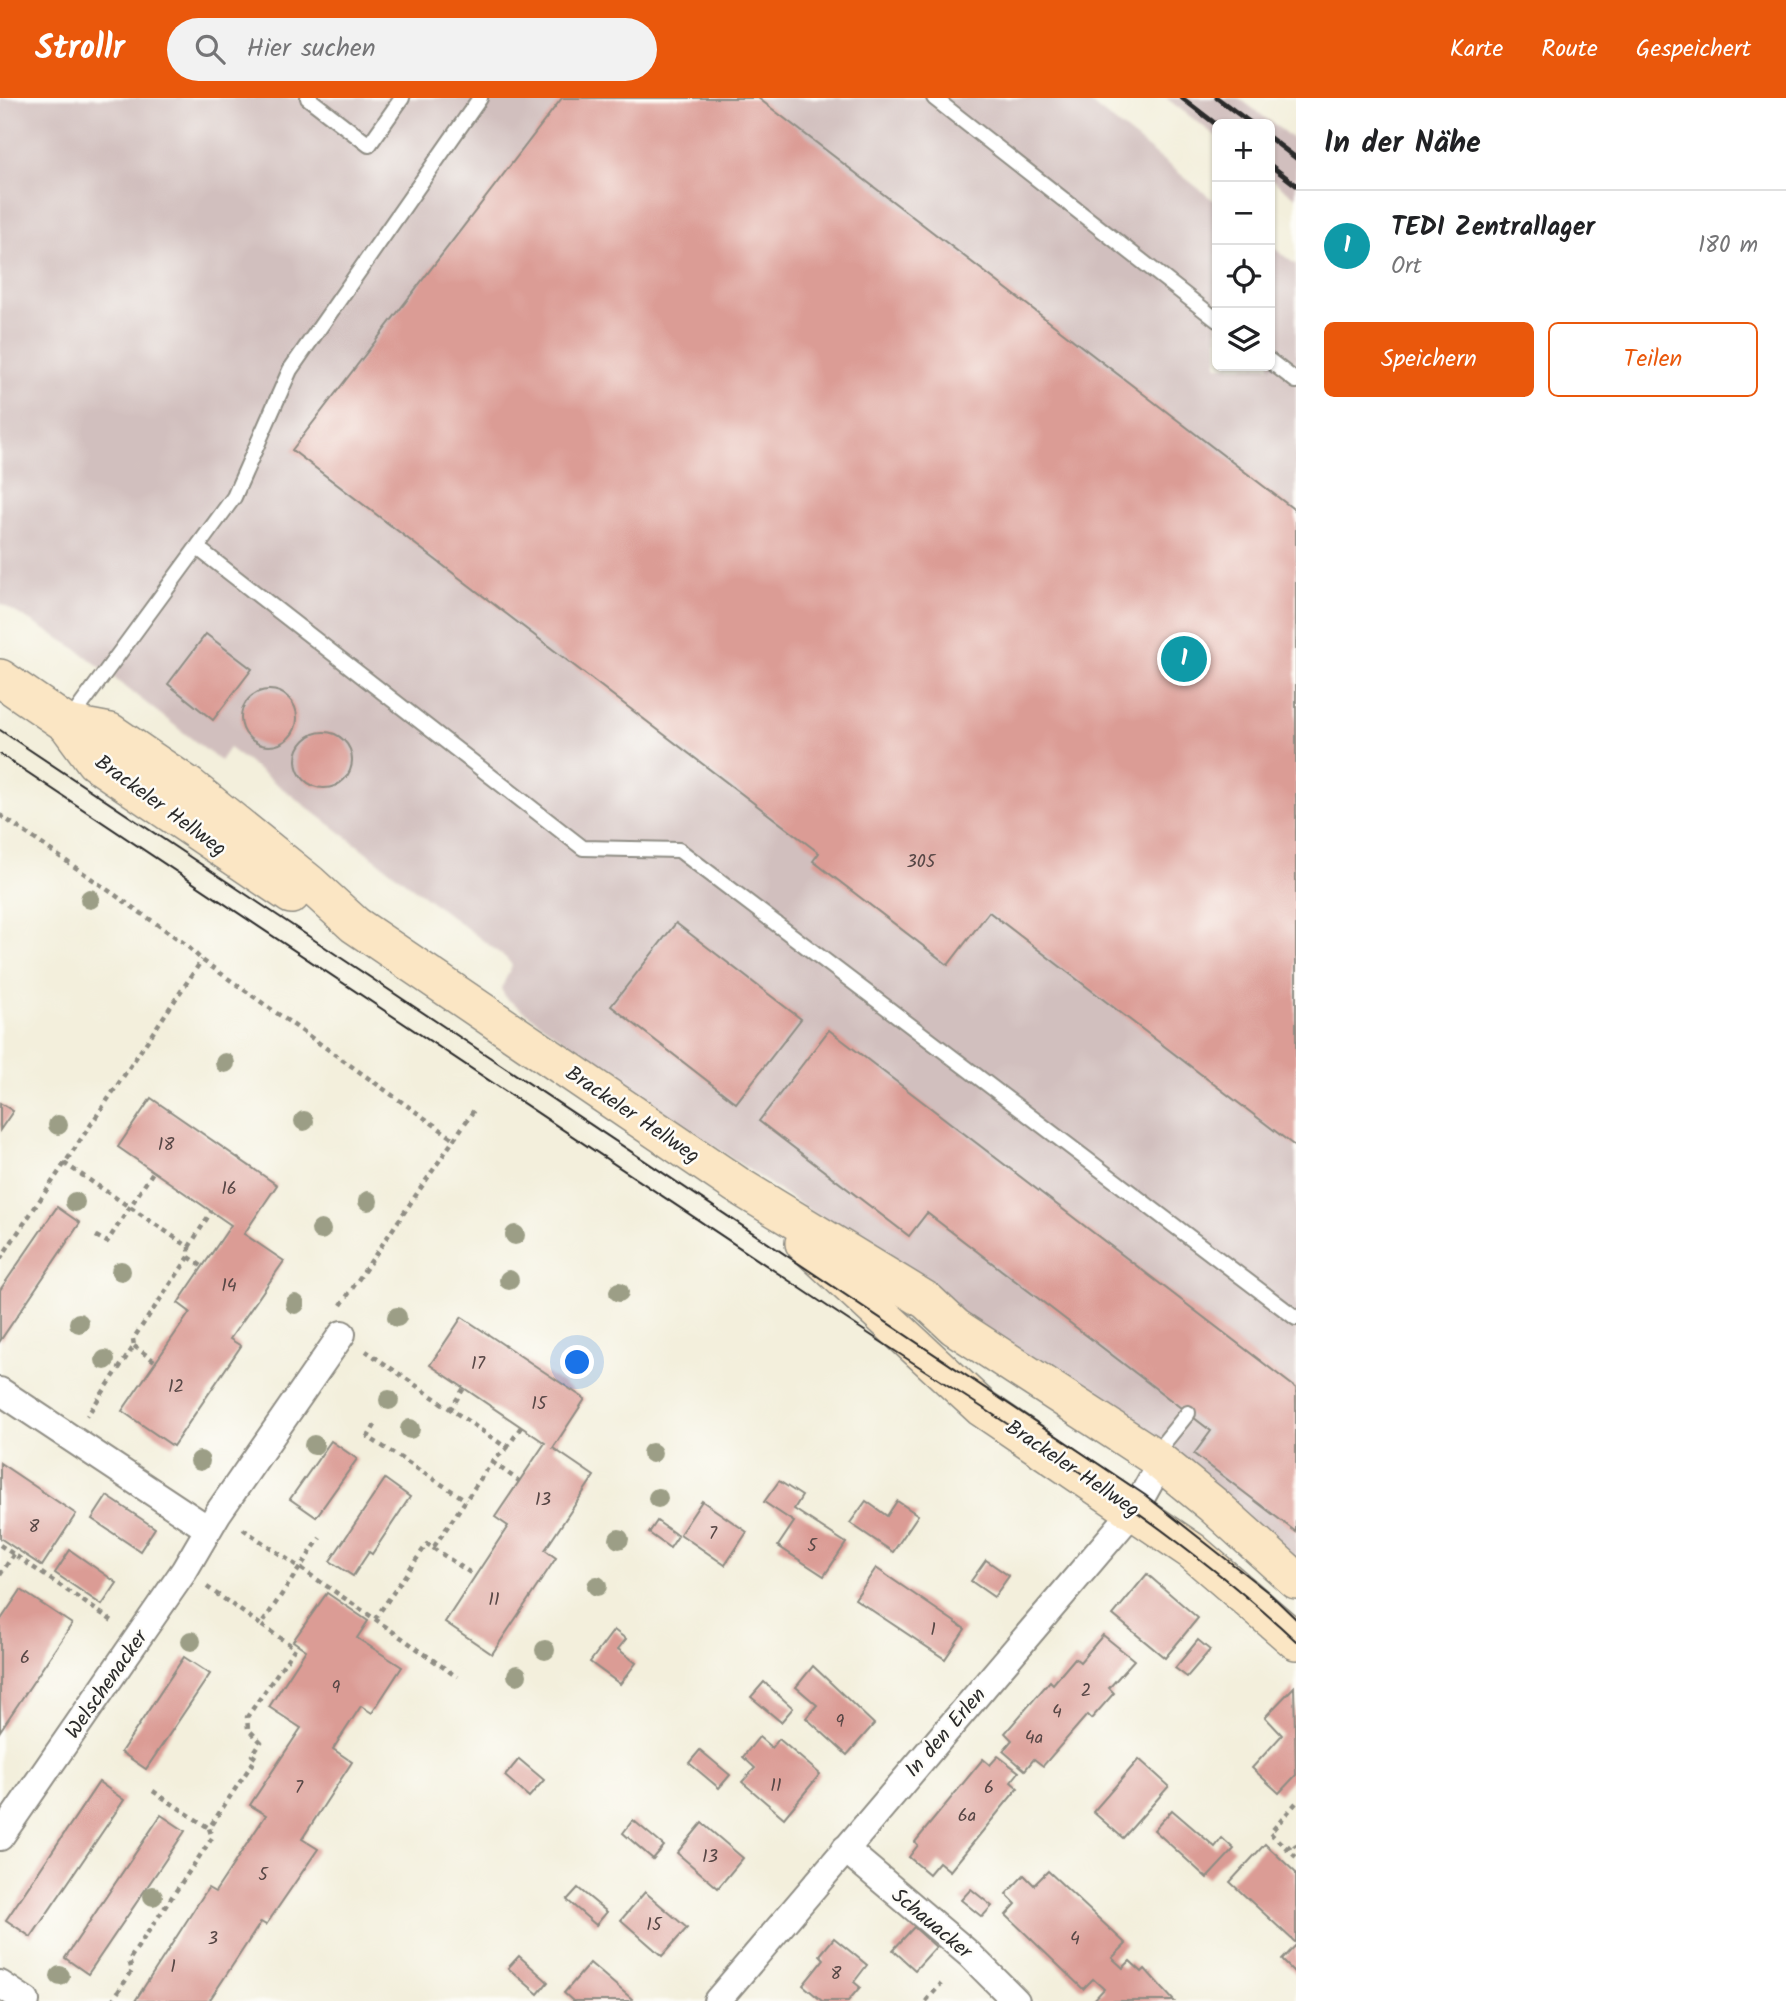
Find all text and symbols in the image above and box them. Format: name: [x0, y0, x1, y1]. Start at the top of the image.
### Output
search box: [167, 18, 657, 81]
text: Strollr: [35, 23, 125, 76]
text: Hier suchen: [247, 28, 376, 70]
icon: search: [191, 30, 229, 68]
text: Karte: [1450, 30, 1503, 69]
text: Route: [1541, 30, 1598, 69]
text: Gespeichert: [1636, 30, 1751, 69]
map controls: [1212, 119, 1275, 371]
button: +: [1212, 119, 1275, 182]
text: In der Nähe: [1324, 120, 1481, 168]
button: −: [1212, 182, 1275, 245]
text: TEDI Zentrallager: [1391, 207, 1595, 249]
text: 1: [1344, 228, 1350, 264]
text: 180 m: [1698, 228, 1758, 264]
button: locate: [1212, 245, 1275, 308]
text: Ort: [1391, 249, 1422, 285]
button: layers: [1212, 308, 1275, 371]
button: Speichern: [1324, 322, 1534, 397]
button: Teilen: [1548, 322, 1758, 397]
pin: 1: [1161, 633, 1207, 685]
street label: Brackeler Hellweg: [87, 747, 233, 865]
house number: 305: [907, 848, 937, 877]
street label: Brackeler Hellweg: [558, 1058, 706, 1173]
house number: 18: [158, 1131, 174, 1160]
house number: 16: [221, 1175, 237, 1204]
house number: 14: [221, 1272, 237, 1301]
your location: [560, 1345, 594, 1379]
house number: 17: [471, 1350, 486, 1379]
house number: 12: [168, 1373, 184, 1402]
house number: 15: [531, 1390, 548, 1419]
street label: Brackeler Hellweg: [998, 1412, 1146, 1527]
house number: 13: [535, 1486, 551, 1515]
house number: 8: [29, 1513, 40, 1542]
house number: 7: [709, 1520, 718, 1549]
house number: 5: [807, 1532, 818, 1561]
house number: 11: [488, 1586, 500, 1615]
house number: 1: [930, 1616, 936, 1645]
street label: Welschenacker: [57, 1623, 158, 1746]
house number: 6: [20, 1644, 30, 1673]
house number: 9: [332, 1674, 341, 1703]
house number: 2: [1081, 1677, 1091, 1706]
street label: In den Erlen: [897, 1680, 995, 1786]
house number: 4: [1052, 1698, 1062, 1727]
house number: 9: [836, 1708, 845, 1737]
house number: 4a: [1025, 1724, 1043, 1753]
house number: 11: [770, 1772, 782, 1801]
house number: 7: [295, 1774, 304, 1803]
house number: 6: [984, 1774, 994, 1803]
house number: 6a: [958, 1802, 976, 1831]
house number: 13: [702, 1843, 718, 1872]
house number: 5: [258, 1861, 269, 1890]
street label: Schauacker: [883, 1880, 980, 1969]
house number: 15: [646, 1911, 663, 1940]
house number: 3: [208, 1925, 218, 1954]
house number: 4: [1070, 1925, 1080, 1954]
house number: 1: [170, 1953, 176, 1982]
house number: 8: [831, 1960, 842, 1989]

